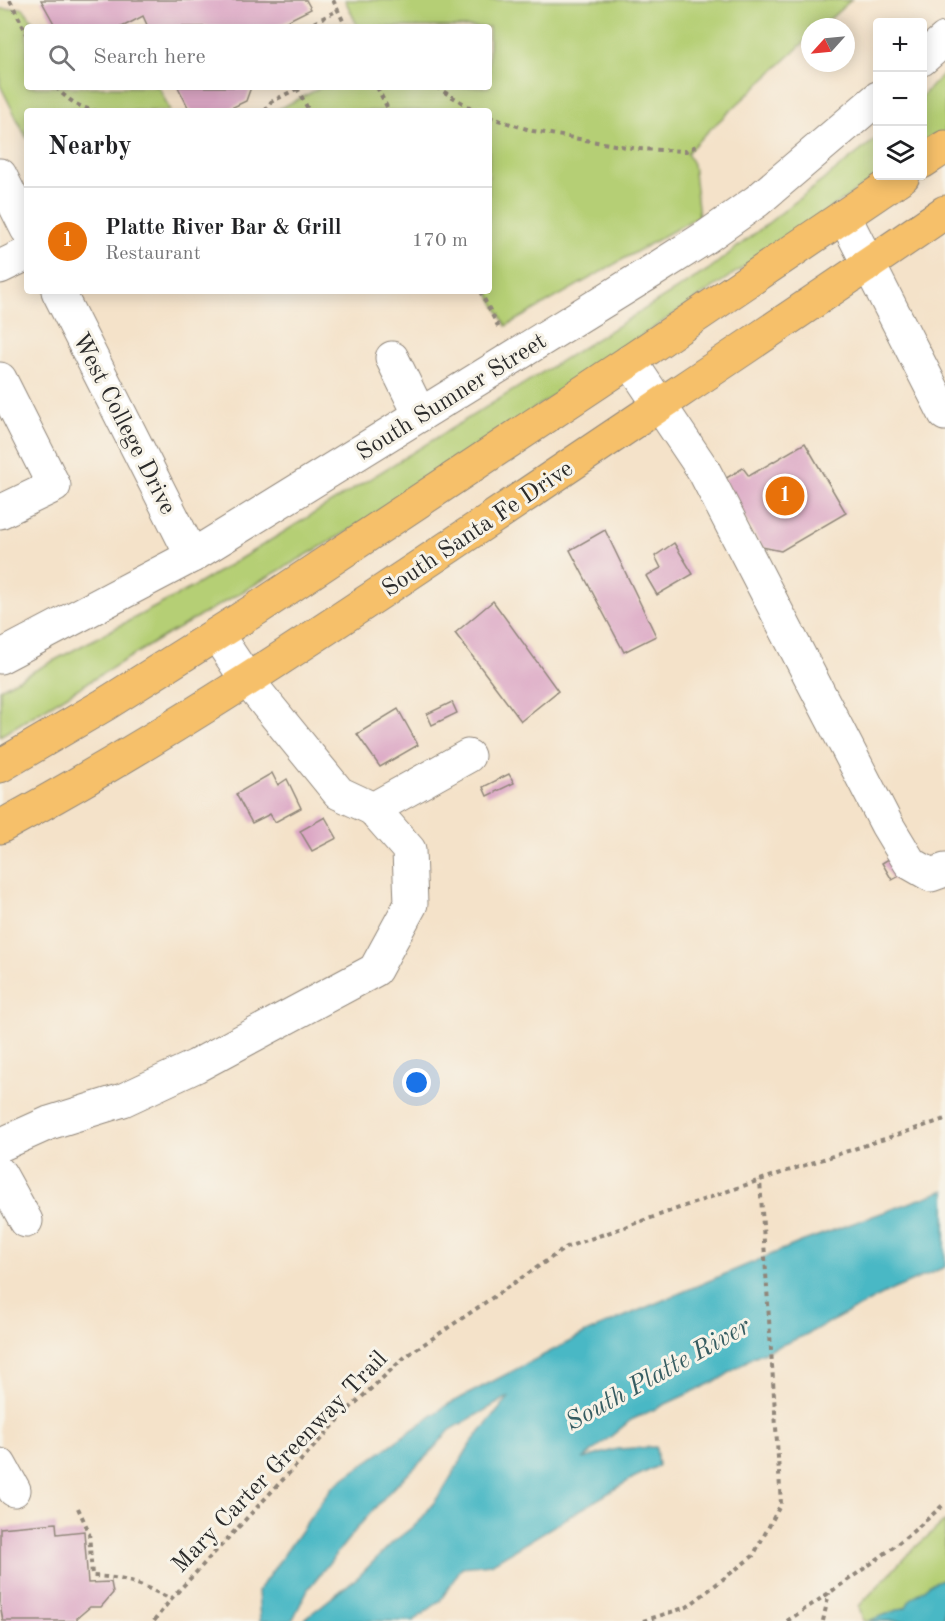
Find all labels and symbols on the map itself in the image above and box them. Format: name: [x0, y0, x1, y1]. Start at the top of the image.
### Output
north arrow: [801, 18, 855, 72]
street label: West College Drive: [67, 329, 179, 519]
street label: South Sumner Street: [353, 330, 551, 466]
street label: South Santa Fe Drive: [378, 457, 578, 602]
pin: 1: [766, 474, 804, 518]
your location: [402, 1068, 431, 1097]
water label: South Platte River: [561, 1313, 755, 1436]
street label: Mary Carter Greenway Trail: [168, 1347, 392, 1578]

